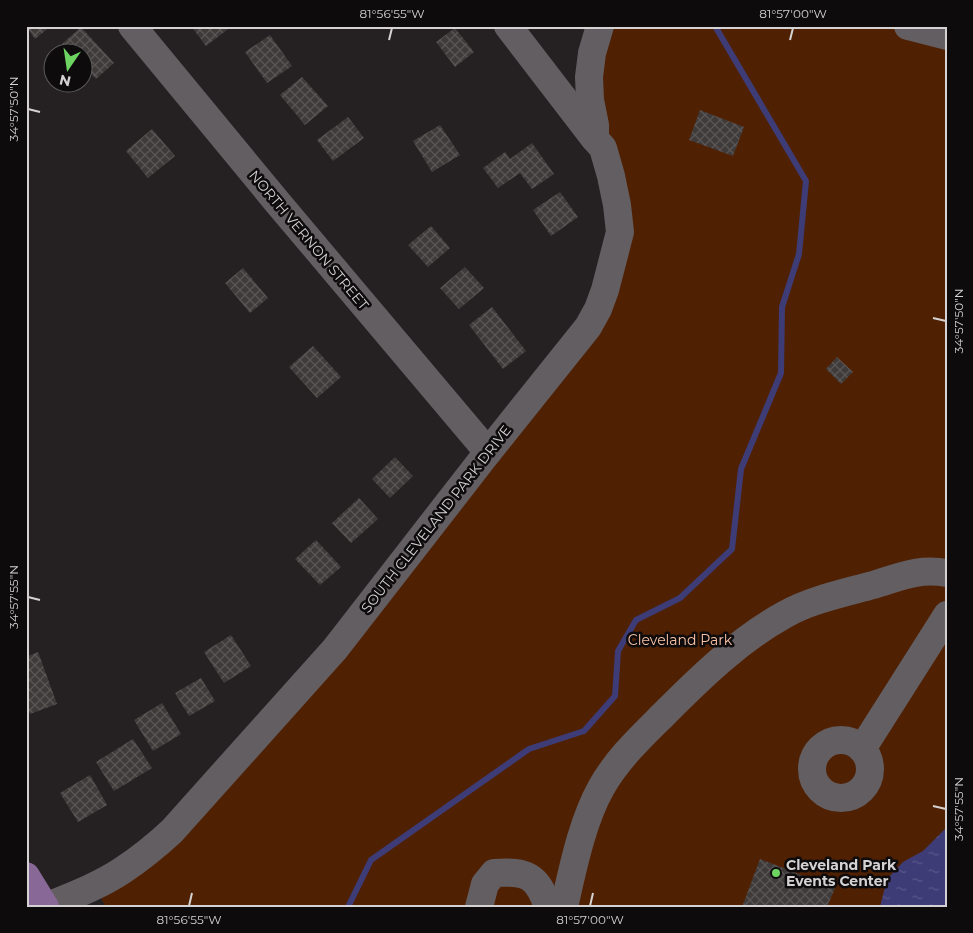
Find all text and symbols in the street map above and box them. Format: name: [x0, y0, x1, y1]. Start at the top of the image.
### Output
text: 81°56'55"W: [360, 6, 424, 21]
text: 81°57'00"W: [759, 6, 827, 21]
north arrow: [42, 42, 92, 92]
text: N: [58, 71, 73, 91]
text: 34°57'50"N: [6, 76, 21, 142]
street label: NORTH VERNON STREET: [245, 166, 373, 314]
text: 34°57'50"N: [951, 288, 966, 354]
street label: SOUTH CLEVELAND PARK DRIVE: [357, 421, 515, 617]
text: 34°57'55"N: [6, 565, 21, 629]
park label: Cleveland Park: [628, 631, 733, 649]
text: 34°57'55"N: [951, 777, 966, 841]
place label: Cleveland Park Events Center: [786, 856, 897, 890]
marker: Cleveland Park Events Center: [770, 867, 782, 879]
text: 81°56'55"W: [157, 912, 221, 927]
text: 81°57'00"W: [556, 912, 624, 927]

